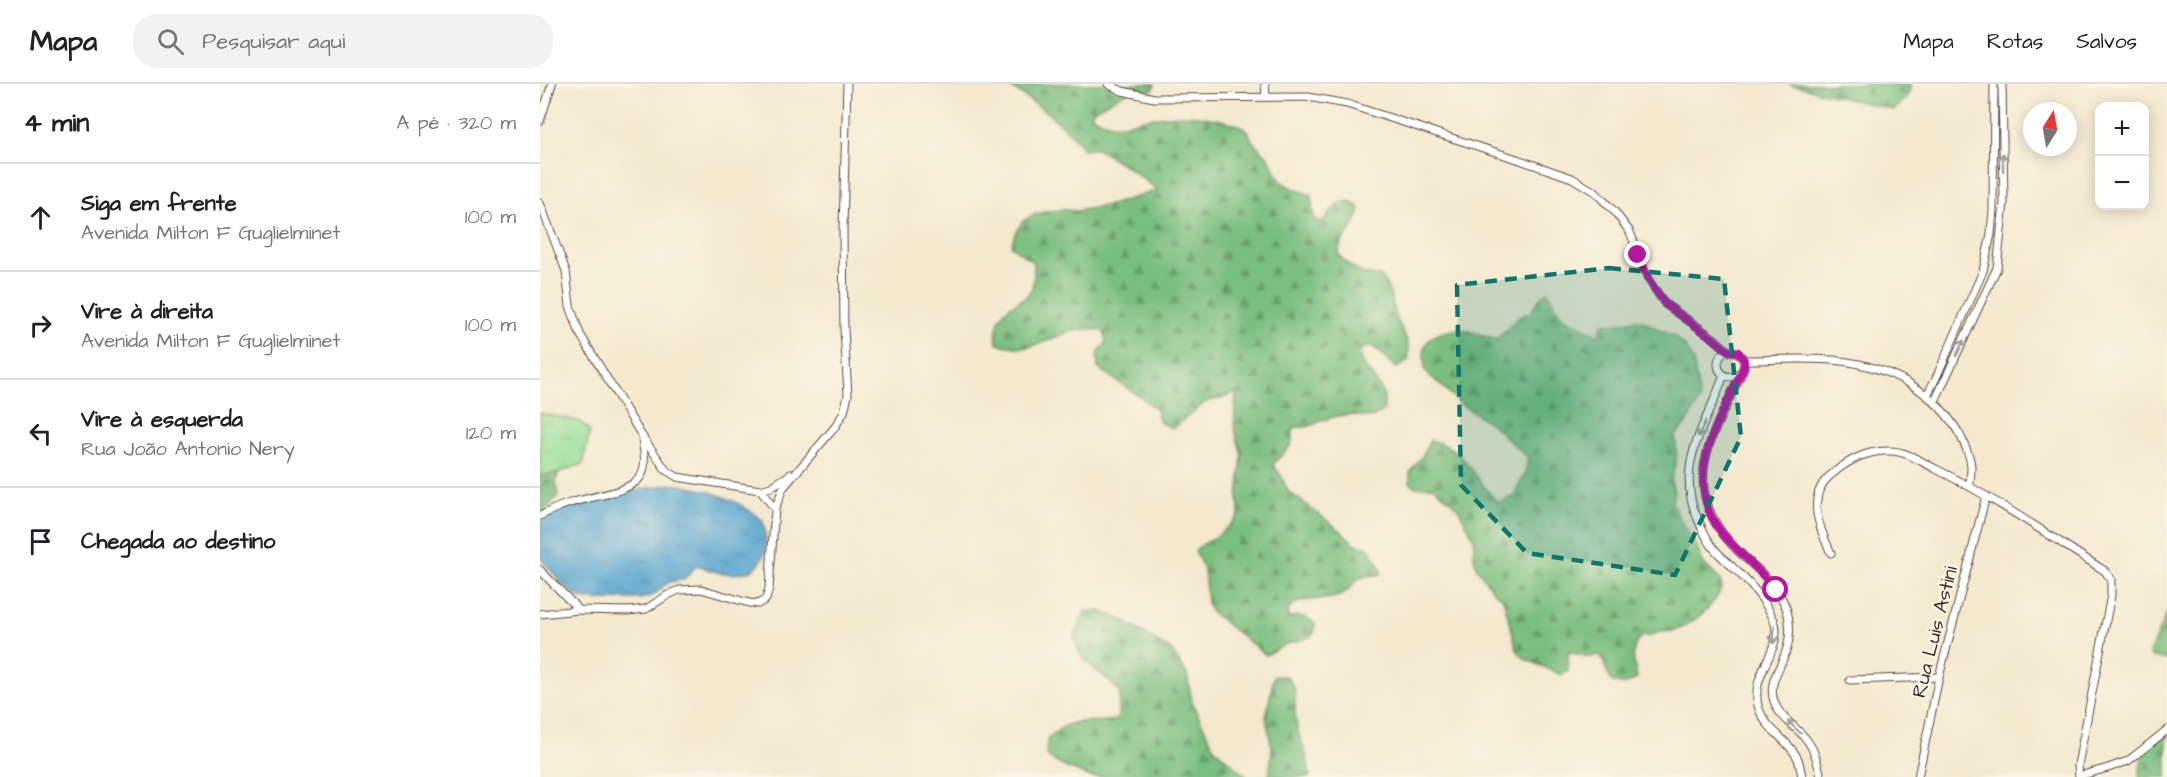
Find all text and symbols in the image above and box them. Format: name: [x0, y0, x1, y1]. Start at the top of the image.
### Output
search box: [133, 14, 553, 68]
text: Mapa: [30, 22, 97, 61]
icon: search: [154, 25, 187, 58]
text: Pesquisar aqui: [202, 26, 345, 57]
text: Mapa: [1903, 27, 1954, 56]
text: Rotas: [1987, 27, 2043, 56]
text: Salvos: [2076, 27, 2137, 56]
north arrow: [2023, 102, 2077, 156]
map controls: [2095, 102, 2149, 210]
button: +: [2095, 102, 2149, 156]
text: 4 min: [24, 105, 89, 141]
text: A pé · 320 m: [397, 109, 516, 137]
one-way arrow: [1997, 152, 2009, 172]
button: −: [2095, 156, 2149, 210]
text: Siga em frente: [81, 188, 237, 219]
icon: ahead: [24, 201, 57, 234]
text: 100 m: [465, 203, 516, 231]
text: Avenida Milton F Guglielminet: [81, 219, 340, 247]
route end: [1624, 241, 1650, 267]
text: Vire à direita: [81, 296, 213, 327]
icon: right: [24, 309, 57, 342]
text: 100 m: [465, 311, 516, 339]
text: Avenida Milton F Guglielminet: [81, 327, 340, 355]
one-way arrow: [1955, 339, 1967, 357]
text: Vire à esquerda: [81, 404, 243, 435]
icon: left: [24, 417, 57, 450]
text: 120 m: [466, 419, 516, 447]
one-way arrow: [1695, 420, 1706, 438]
text: Rua João Antonio Nery: [81, 435, 295, 463]
icon: arrive: [24, 525, 57, 558]
text: Chegada ao destino: [81, 526, 275, 557]
street label: Rua Luis Astini: [1905, 563, 1965, 701]
route start: [1762, 576, 1788, 602]
one-way arrow: [1769, 624, 1780, 644]
one-way arrow: [1786, 720, 1801, 734]

